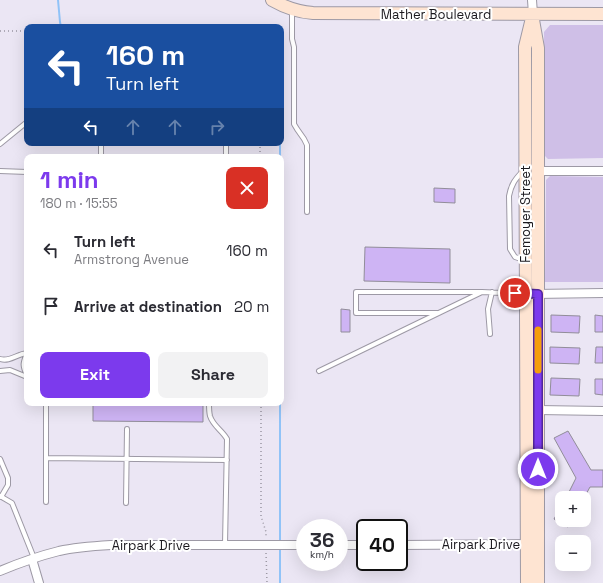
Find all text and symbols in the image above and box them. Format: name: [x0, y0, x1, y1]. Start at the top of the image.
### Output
street label: Mather Boulevard: [381, 6, 491, 23]
text: 160 m: [106, 37, 185, 73]
icon: left: [40, 40, 92, 92]
text: Turn left: [106, 72, 179, 95]
icon: left: [80, 116, 102, 138]
icon: ahead: [122, 116, 144, 138]
icon: ahead: [164, 116, 186, 138]
icon: right: [206, 116, 228, 138]
text: 1 min: [40, 164, 99, 195]
street label: Femoyer Street: [517, 165, 534, 263]
button: close: [226, 167, 268, 209]
text: 180 m · 15:55: [40, 195, 118, 212]
text: Turn left: [74, 232, 136, 251]
icon: left: [40, 239, 62, 261]
text: 160 m: [226, 241, 268, 260]
text: Armstrong Avenue: [74, 251, 189, 268]
pin: [498, 276, 532, 310]
icon: arrive: [504, 282, 526, 304]
icon: arrive: [40, 295, 62, 317]
text: Arrive at destination: [74, 297, 222, 316]
text: 20 m: [234, 297, 269, 316]
button: Exit: [40, 352, 150, 398]
button: Share: [158, 352, 268, 398]
position arrow: [517, 448, 559, 490]
map controls: [555, 491, 591, 571]
button: +: [555, 491, 591, 527]
speed limit sign: 40: [356, 519, 408, 571]
text: 36: [310, 527, 334, 553]
button: −: [555, 535, 591, 571]
street label: Airpark Drive: [442, 536, 520, 553]
street label: Airpark Drive: [112, 537, 190, 554]
text: km/h: [310, 548, 334, 561]

